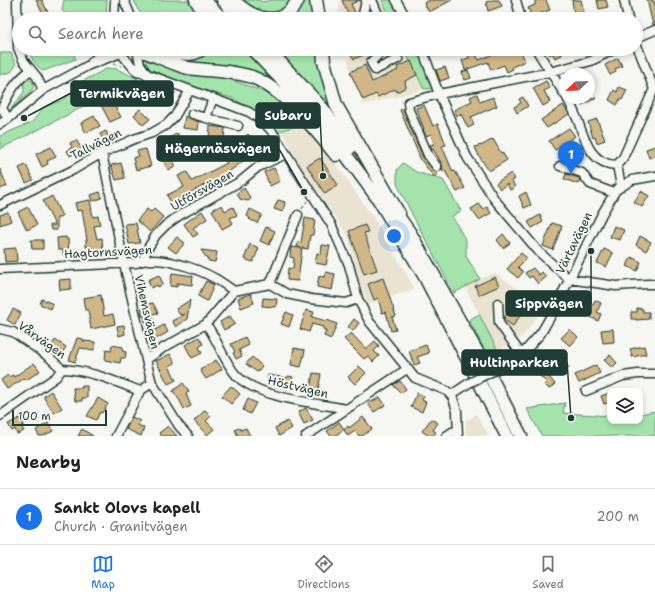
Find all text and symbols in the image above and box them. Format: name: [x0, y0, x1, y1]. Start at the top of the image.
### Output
search box: [12, 12, 643, 56]
icon: search: [26, 23, 48, 45]
text: Search here: [58, 24, 144, 44]
north arrow: [559, 68, 595, 104]
callout: Termikvägen: [71, 81, 173, 106]
text: Termikvägen: [79, 85, 165, 102]
callout: Subaru: [256, 103, 320, 128]
text: Subaru: [264, 107, 312, 124]
street label: Tallvägen: [68, 124, 124, 164]
callout: Hägernäsvägen: [157, 136, 279, 161]
text: Hägernäsvägen: [165, 140, 271, 157]
pin: 1: [558, 141, 584, 174]
street label: Utförsvägen: [168, 166, 236, 214]
street label: Värtavägen: [552, 209, 596, 277]
your location: [384, 226, 404, 246]
street label: Hagtornsvägen: [64, 242, 152, 262]
street label: Vihemsvägen: [131, 273, 163, 351]
callout: Sippvägen: [506, 291, 591, 316]
text: Sippvägen: [515, 295, 583, 312]
street label: Vårvägen: [15, 318, 69, 362]
callout: Hultinparken: [462, 350, 567, 375]
text: Hultinparken: [470, 354, 559, 371]
street label: Höstvägen: [266, 372, 330, 402]
map controls: [607, 388, 643, 424]
button: layers: [607, 388, 643, 424]
scale bar: [12, 408, 107, 427]
text: 100 m: [18, 409, 51, 424]
text: Nearby: [16, 451, 81, 473]
text: Sankt Olovs kapell: [54, 498, 200, 518]
text: 1: [26, 508, 32, 525]
text: 200 m: [597, 508, 639, 525]
text: Church · Granitvägen: [54, 518, 187, 535]
tab: Map: [91, 553, 115, 592]
tab: Directions: [297, 553, 350, 592]
tab: Saved: [532, 553, 564, 592]

